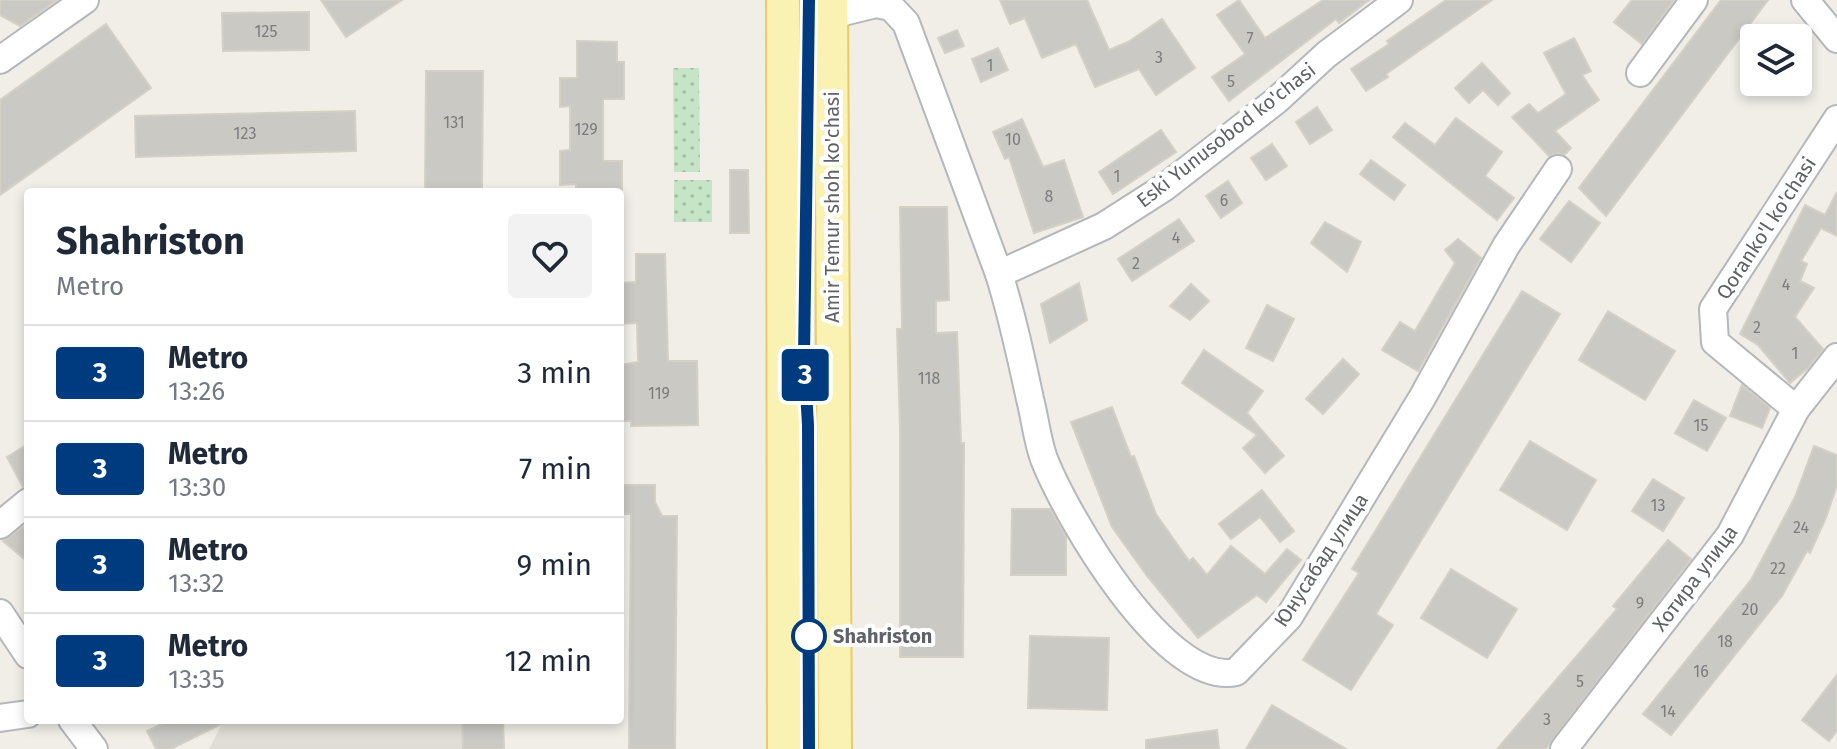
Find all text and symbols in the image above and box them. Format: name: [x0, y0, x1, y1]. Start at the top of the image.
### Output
house number: 125: [255, 22, 277, 41]
map controls: [1740, 24, 1812, 96]
button: layers: [1740, 24, 1812, 96]
house number: 7: [1246, 29, 1254, 48]
house number: 3: [1155, 48, 1163, 67]
house number: 1: [987, 56, 993, 75]
street label: Eski Yunusobod ko'chasi: [1132, 58, 1320, 212]
house number: 5: [1227, 72, 1235, 91]
street label: Amir Temur shoh ko'chasi: [820, 91, 844, 323]
house number: 131: [443, 113, 465, 132]
house number: 129: [574, 120, 598, 139]
house number: 123: [234, 124, 256, 143]
house number: 10: [1005, 130, 1021, 149]
street label: Qoranko'l ko'chasi: [1711, 152, 1821, 304]
house number: 1: [1114, 167, 1120, 186]
house number: 8: [1045, 187, 1054, 206]
house number: 6: [1220, 191, 1228, 210]
button: heart: [508, 214, 592, 298]
text: Shahriston: [56, 218, 245, 264]
house number: 4: [1172, 228, 1181, 247]
house number: 2: [1132, 254, 1140, 273]
text: Metro: [56, 271, 124, 302]
house number: 4: [1782, 275, 1791, 294]
house number: 2: [1753, 318, 1761, 337]
text: Metro: [168, 340, 248, 376]
house number: 1: [1792, 344, 1798, 363]
line badge: 3: [779, 349, 831, 401]
text: 3 min: [517, 355, 592, 391]
text: 3: [93, 356, 107, 389]
text: 3: [798, 358, 812, 391]
house number: 118: [918, 369, 940, 388]
text: 13:26: [168, 376, 225, 407]
house number: 119: [648, 384, 670, 403]
house number: 15: [1694, 416, 1708, 435]
text: Metro: [168, 436, 248, 472]
text: 7 min: [519, 451, 592, 487]
text: 3: [93, 452, 107, 485]
text: 13:30: [168, 472, 226, 503]
street label: Юнусабад улица: [1269, 489, 1373, 631]
house number: 13: [1651, 496, 1665, 515]
house number: 24: [1793, 518, 1809, 537]
street label: Хотира улица: [1647, 520, 1743, 636]
text: Metro: [168, 532, 248, 568]
text: 9 min: [517, 547, 592, 583]
text: 3: [93, 548, 107, 581]
house number: 22: [1770, 559, 1786, 578]
text: 13:32: [168, 568, 224, 599]
house number: 9: [1636, 594, 1644, 613]
house number: 20: [1742, 600, 1758, 619]
marker: Shahriston: [792, 619, 826, 653]
place label: Shahriston: [833, 624, 932, 648]
text: Metro: [168, 628, 248, 664]
house number: 18: [1717, 632, 1733, 651]
text: 12 min: [504, 643, 592, 679]
text: 3: [93, 644, 107, 677]
house number: 16: [1693, 662, 1709, 681]
text: 13:35: [168, 664, 225, 695]
house number: 5: [1576, 672, 1584, 691]
house number: 14: [1660, 702, 1676, 721]
house number: 3: [1543, 710, 1551, 729]

